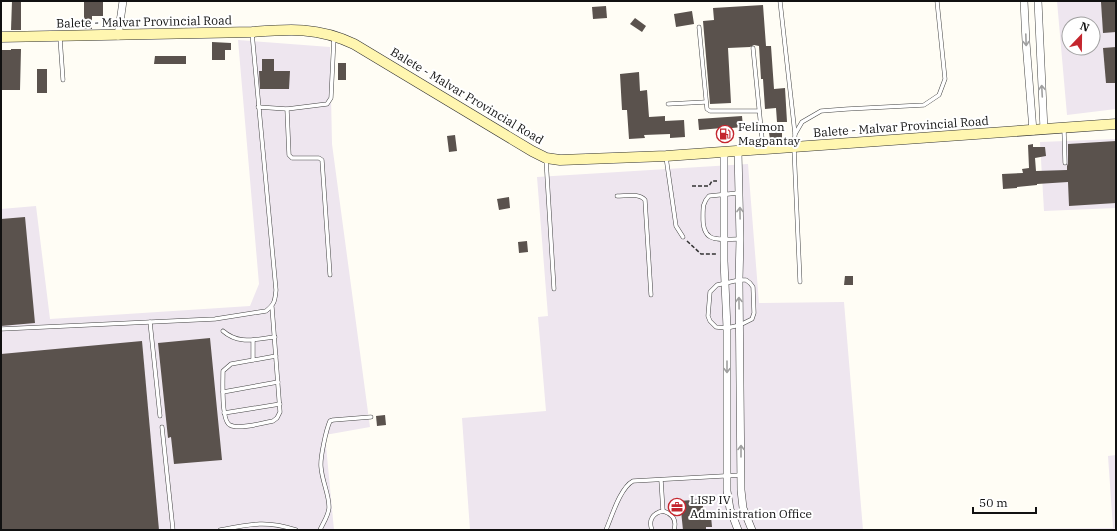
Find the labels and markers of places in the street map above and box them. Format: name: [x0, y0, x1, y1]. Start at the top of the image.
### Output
place label: Felimon Magpantay: [738, 119, 801, 148]
fuel station icon: Felimon Magpantay: [715, 124, 735, 144]
place label: LISP IV Administration Office: [690, 492, 812, 521]
office icon: LISP IV Administration Office: [667, 497, 687, 517]

